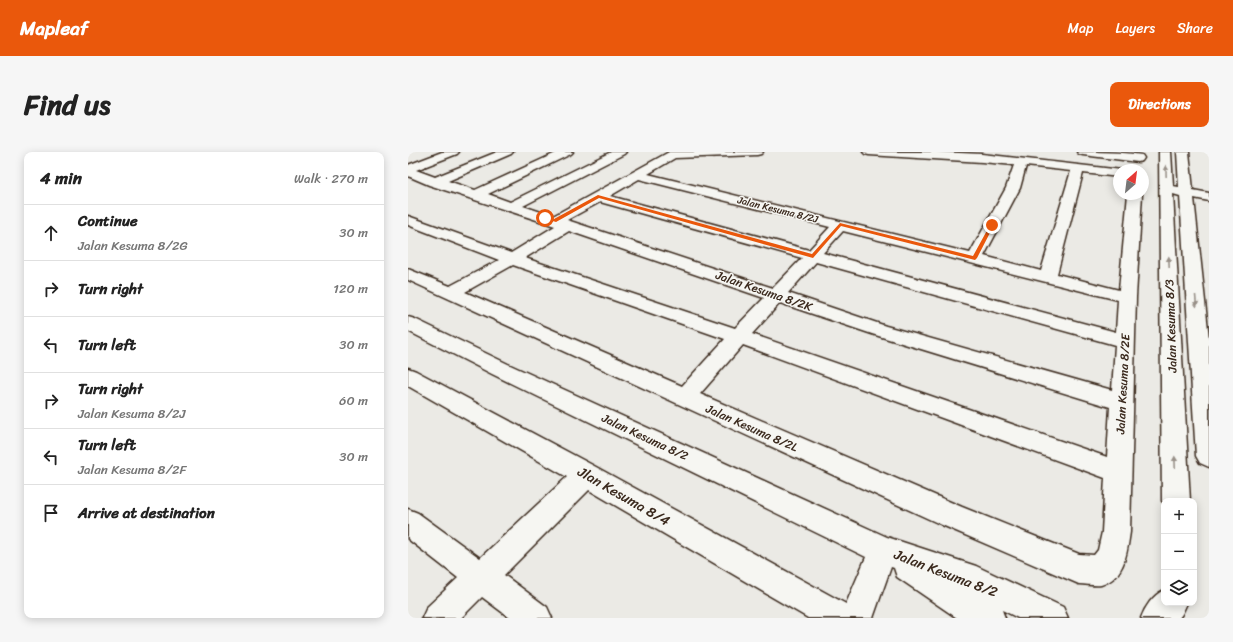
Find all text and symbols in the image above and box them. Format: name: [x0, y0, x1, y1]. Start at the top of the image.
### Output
text: Mapleaf: [20, 12, 88, 45]
text: Map: [1068, 16, 1093, 41]
text: Layers: [1115, 16, 1155, 41]
text: Share: [1177, 16, 1213, 41]
text: Find us: [24, 80, 111, 129]
button: Directions: [1110, 82, 1209, 127]
text: 4 min: [40, 163, 82, 193]
north arrow: [1113, 164, 1149, 200]
one-way arrow: [1163, 164, 1169, 177]
text: Walk · 270 m: [294, 167, 368, 190]
street label: Jalan Kesuma 8/2J: [734, 191, 820, 229]
text: Continue: [78, 208, 138, 234]
route start: [536, 209, 554, 227]
route end: [983, 216, 1001, 234]
text: 30 m: [339, 221, 368, 244]
icon: ahead: [40, 222, 62, 244]
text: Jalan Kesuma 8/2G: [78, 234, 188, 257]
one-way arrow: [1166, 255, 1172, 268]
street label: Jalan Kesuma 8/2K: [712, 264, 816, 318]
text: Turn right: [78, 276, 143, 302]
text: 120 m: [333, 277, 368, 300]
icon: right: [40, 278, 62, 300]
street label: Jalan Kesuma 8/3: [1158, 279, 1184, 374]
one-way arrow: [1192, 295, 1199, 307]
text: Turn left: [78, 332, 136, 358]
street label: Jalan Kesuma 8/2E: [1109, 332, 1137, 436]
text: 30 m: [339, 333, 368, 356]
icon: left: [40, 334, 62, 356]
text: Turn right: [78, 376, 143, 402]
text: 60 m: [339, 389, 368, 412]
icon: right: [40, 390, 62, 412]
street label: Jalan Kesuma 8/2L: [701, 397, 802, 458]
text: Jalan Kesuma 8/2J: [78, 402, 185, 425]
street label: Jalan Kesuma 8/2: [597, 407, 692, 467]
text: Turn left: [78, 432, 136, 458]
text: 30 m: [339, 445, 368, 468]
icon: left: [40, 446, 62, 468]
one-way arrow: [1172, 455, 1178, 468]
text: Jalan Kesuma 8/2F: [78, 458, 186, 481]
street label: Jlan Kesuma 8/4: [572, 459, 675, 533]
map controls: [1161, 498, 1197, 606]
button: +: [1161, 498, 1197, 534]
text: Arrive at destination: [78, 500, 215, 526]
icon: arrive: [40, 502, 62, 524]
button: −: [1161, 534, 1197, 570]
street label: Jalan Kesuma 8/2: [889, 542, 1001, 605]
button: layers: [1161, 570, 1197, 606]

